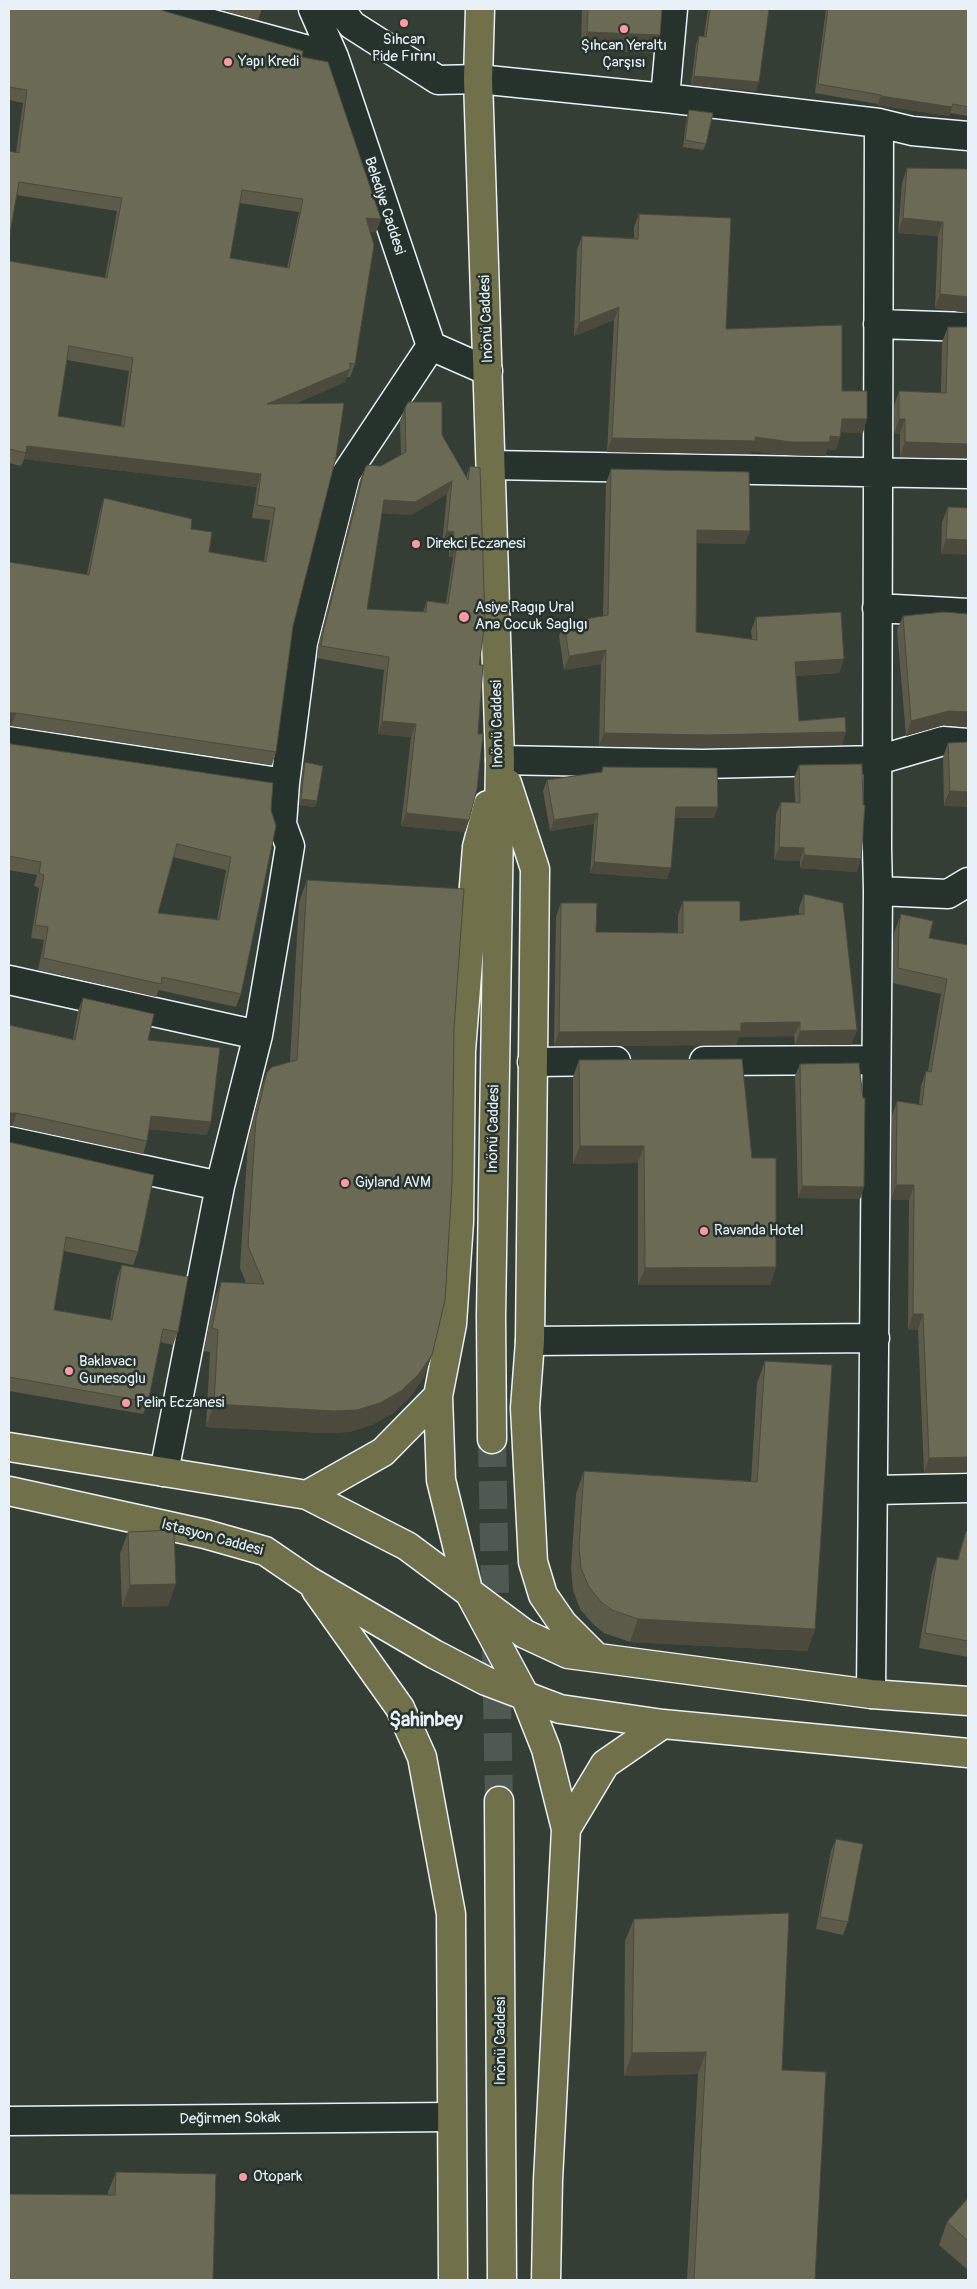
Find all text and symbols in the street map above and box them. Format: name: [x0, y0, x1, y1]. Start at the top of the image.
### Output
marker: Sıhcan Pide Fırını: [398, 17, 410, 29]
marker: Şıhcan Yeraltı Çarşısı: [618, 23, 630, 35]
place label: Sıhcan Pide Fırını: [372, 31, 436, 66]
place label: Şıhcan Yeraltı Çarşısı: [581, 37, 667, 72]
place label: Yapı Kredi: [238, 53, 299, 71]
marker: Yapı Kredi: [222, 56, 234, 68]
street label: Belediye Caddesi: [360, 155, 408, 257]
street label: Inönü Caddesi: [476, 275, 498, 363]
place label: Direkci Eczanesi: [426, 535, 525, 553]
marker: Direkci Eczanesi: [410, 538, 422, 550]
place label: Asiye Ragıp Ural Ana Cocuk Saglıgı: [475, 599, 588, 634]
marker: Asiye Ragıp Ural Ana Cocuk Saglıgı: [457, 610, 471, 624]
street label: Inönü Caddesi: [488, 680, 508, 768]
street label: Inönü Caddesi: [484, 1085, 504, 1173]
place label: Giyland AVM: [355, 1174, 431, 1192]
marker: Giyland AVM: [339, 1177, 351, 1189]
place label: Ravanda Hotel: [714, 1222, 804, 1240]
marker: Ravanda Hotel: [698, 1225, 710, 1237]
place label: Baklavacı Gunesoglu: [79, 1353, 146, 1388]
marker: Baklavacı Gunesoglu: [63, 1365, 75, 1377]
place label: Pelin Eczanesi: [136, 1394, 225, 1412]
marker: Pelin Eczanesi: [120, 1397, 132, 1409]
street label: Istasyon Caddesi: [159, 1516, 265, 1560]
district label: Şahinbey: [389, 1709, 463, 1733]
street label: Inönü Caddesi: [492, 1997, 510, 2085]
street label: Değirmen Sokak: [179, 2109, 281, 2129]
place label: Otopark: [253, 2168, 302, 2186]
marker: Otopark: [237, 2171, 249, 2183]

